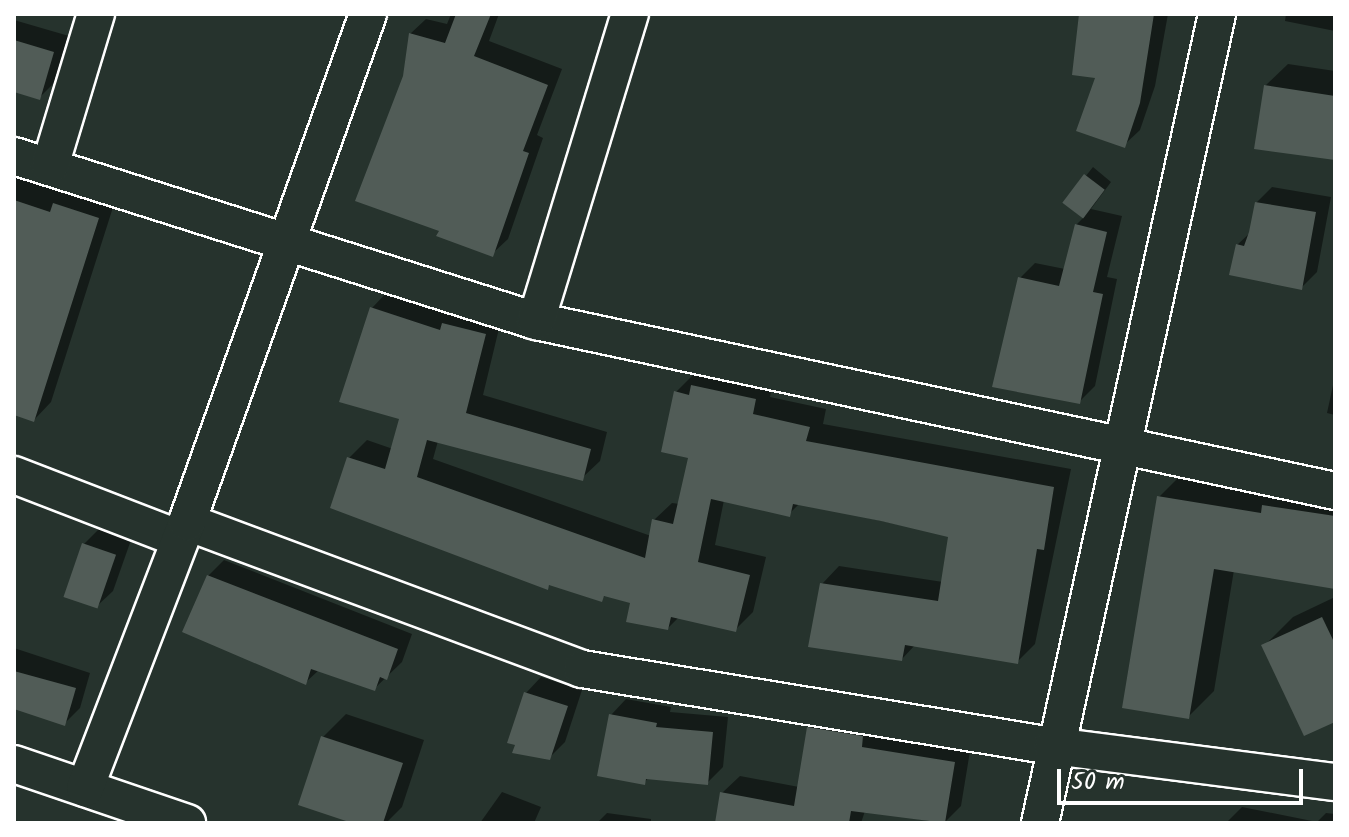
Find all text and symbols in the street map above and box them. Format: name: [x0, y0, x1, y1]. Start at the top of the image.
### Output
scale bar: [1061, 753, 1307, 803]
text: 50 m: [1071, 763, 1125, 802]

